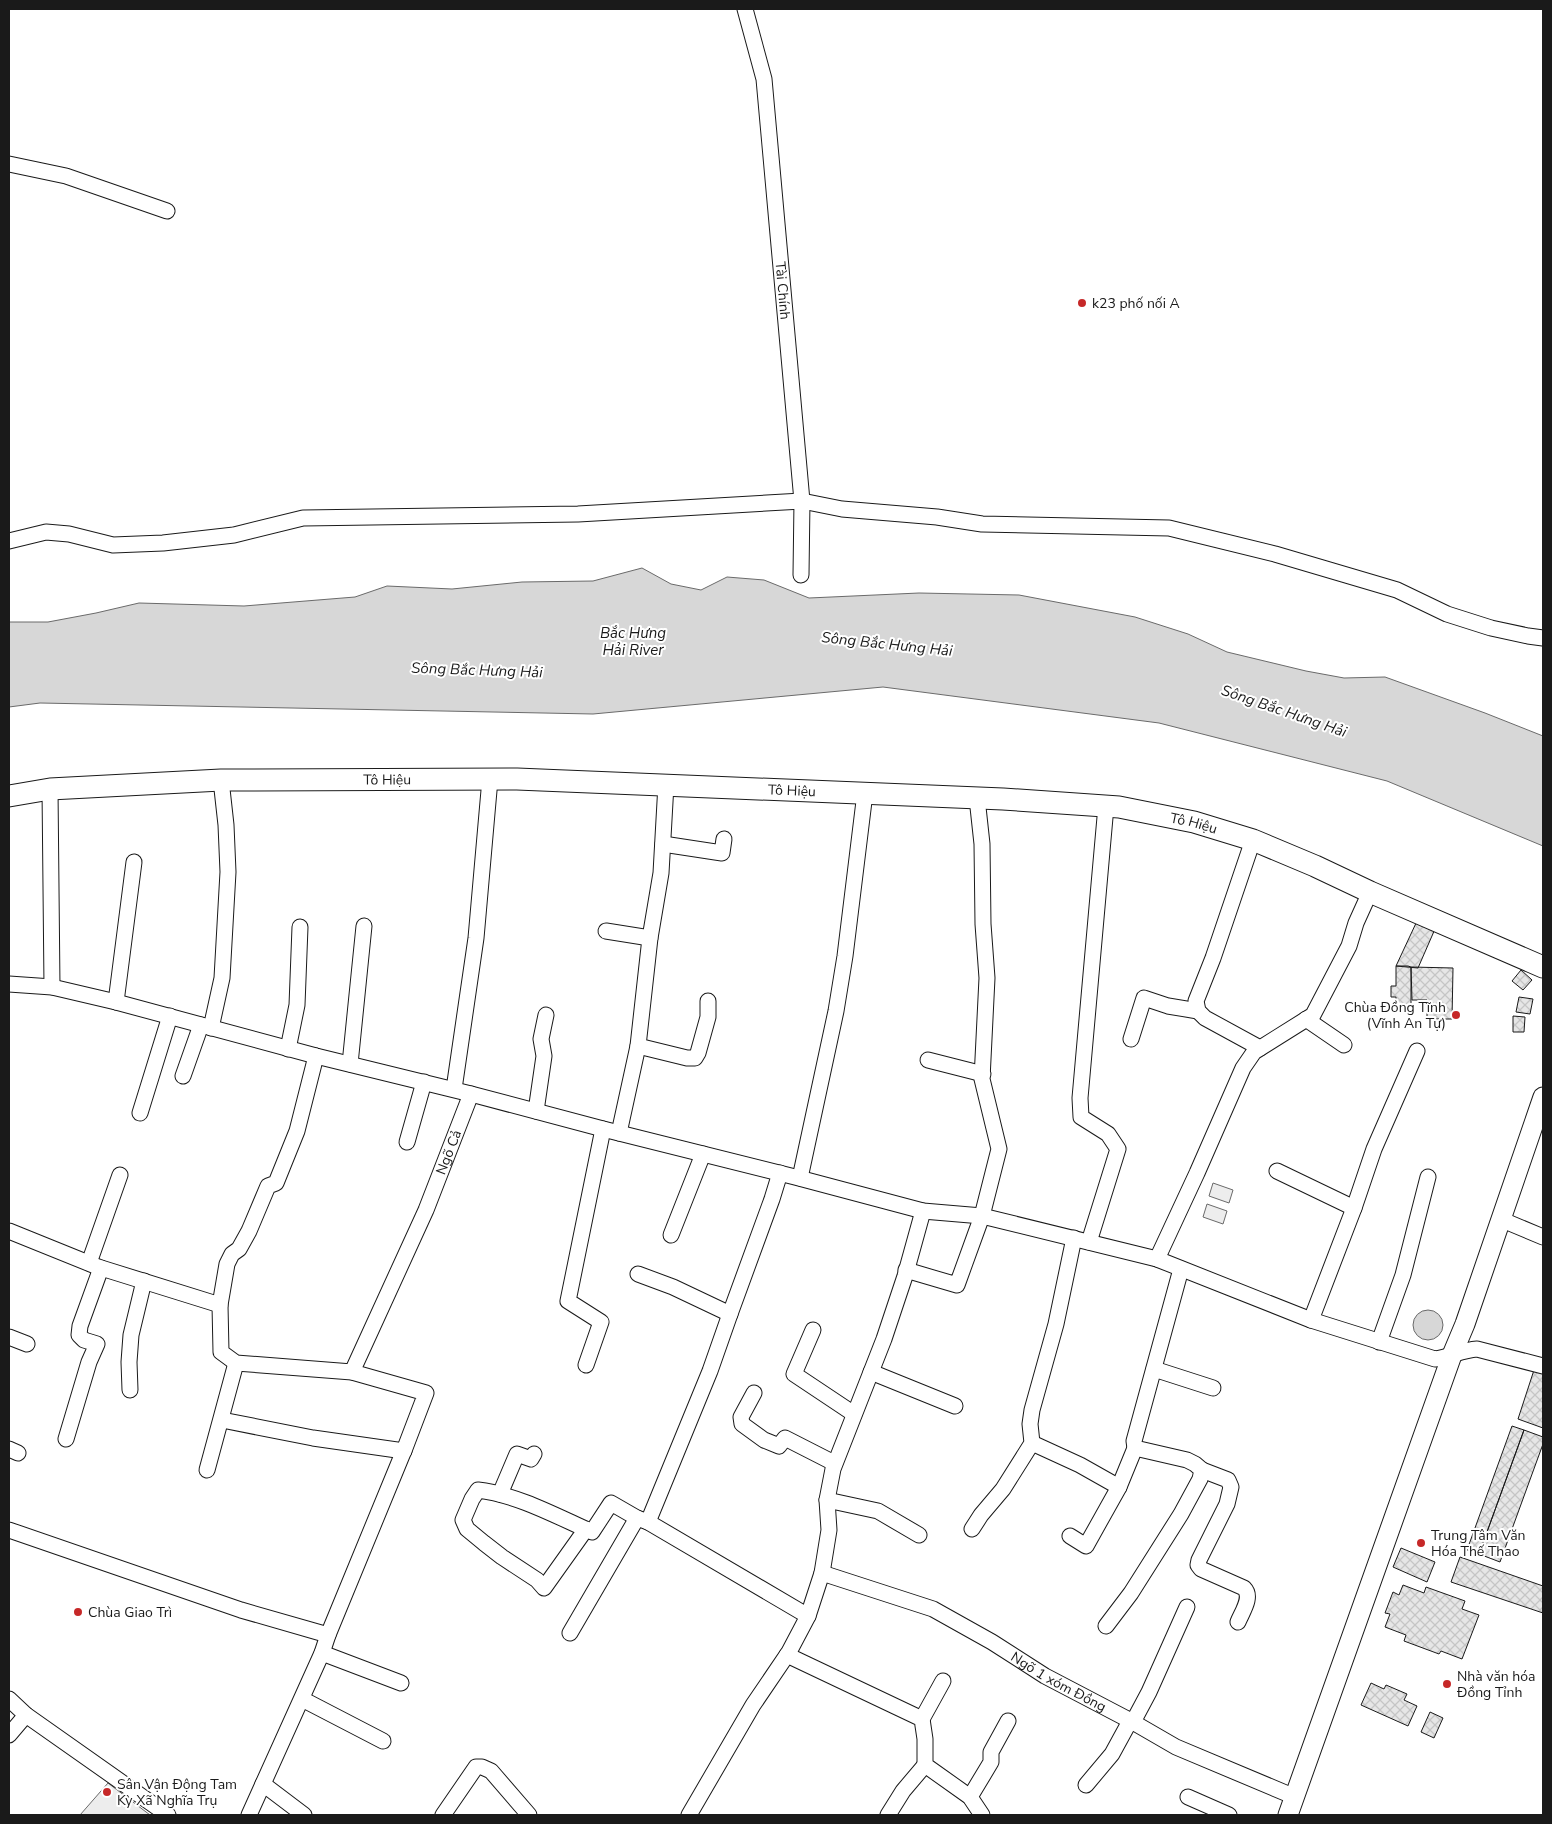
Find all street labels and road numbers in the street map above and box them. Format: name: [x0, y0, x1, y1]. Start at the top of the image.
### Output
street label: Tài Chính: [770, 261, 795, 320]
street label: Tô Hiệu: [363, 770, 411, 790]
street label: Tô Hiệu: [768, 780, 816, 801]
street label: Tô Hiệu: [1169, 808, 1220, 839]
street label: Ngõ Cả: [432, 1127, 466, 1178]
street label: Ngõ 1 xóm Đồng: [1007, 1648, 1110, 1716]

